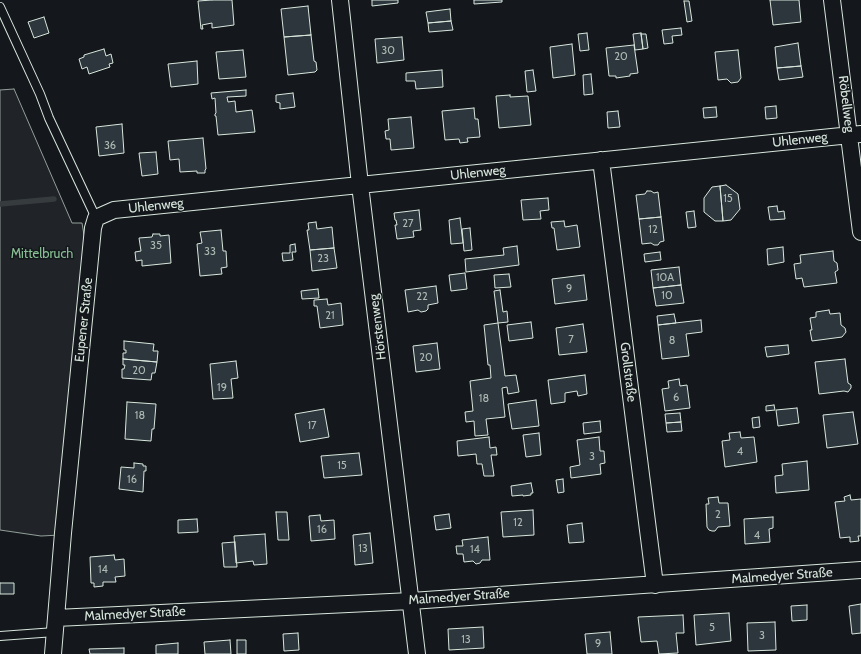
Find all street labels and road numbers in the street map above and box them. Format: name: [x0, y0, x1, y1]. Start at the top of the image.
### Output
street label: Röbellweg: [835, 75, 857, 133]
street label: Uhlenweg: [772, 129, 828, 151]
street label: Uhlenweg: [450, 162, 506, 184]
street label: Uhlenweg: [128, 195, 184, 217]
street label: Eupener Straße: [72, 277, 96, 363]
street label: Hörstenweg: [366, 293, 390, 361]
street label: Grollstraße: [617, 341, 639, 403]
street label: Malmedyer Straße: [731, 565, 833, 587]
street label: Malmedyer Straße: [408, 586, 510, 608]
street label: Malmedyer Straße: [84, 604, 186, 624]

